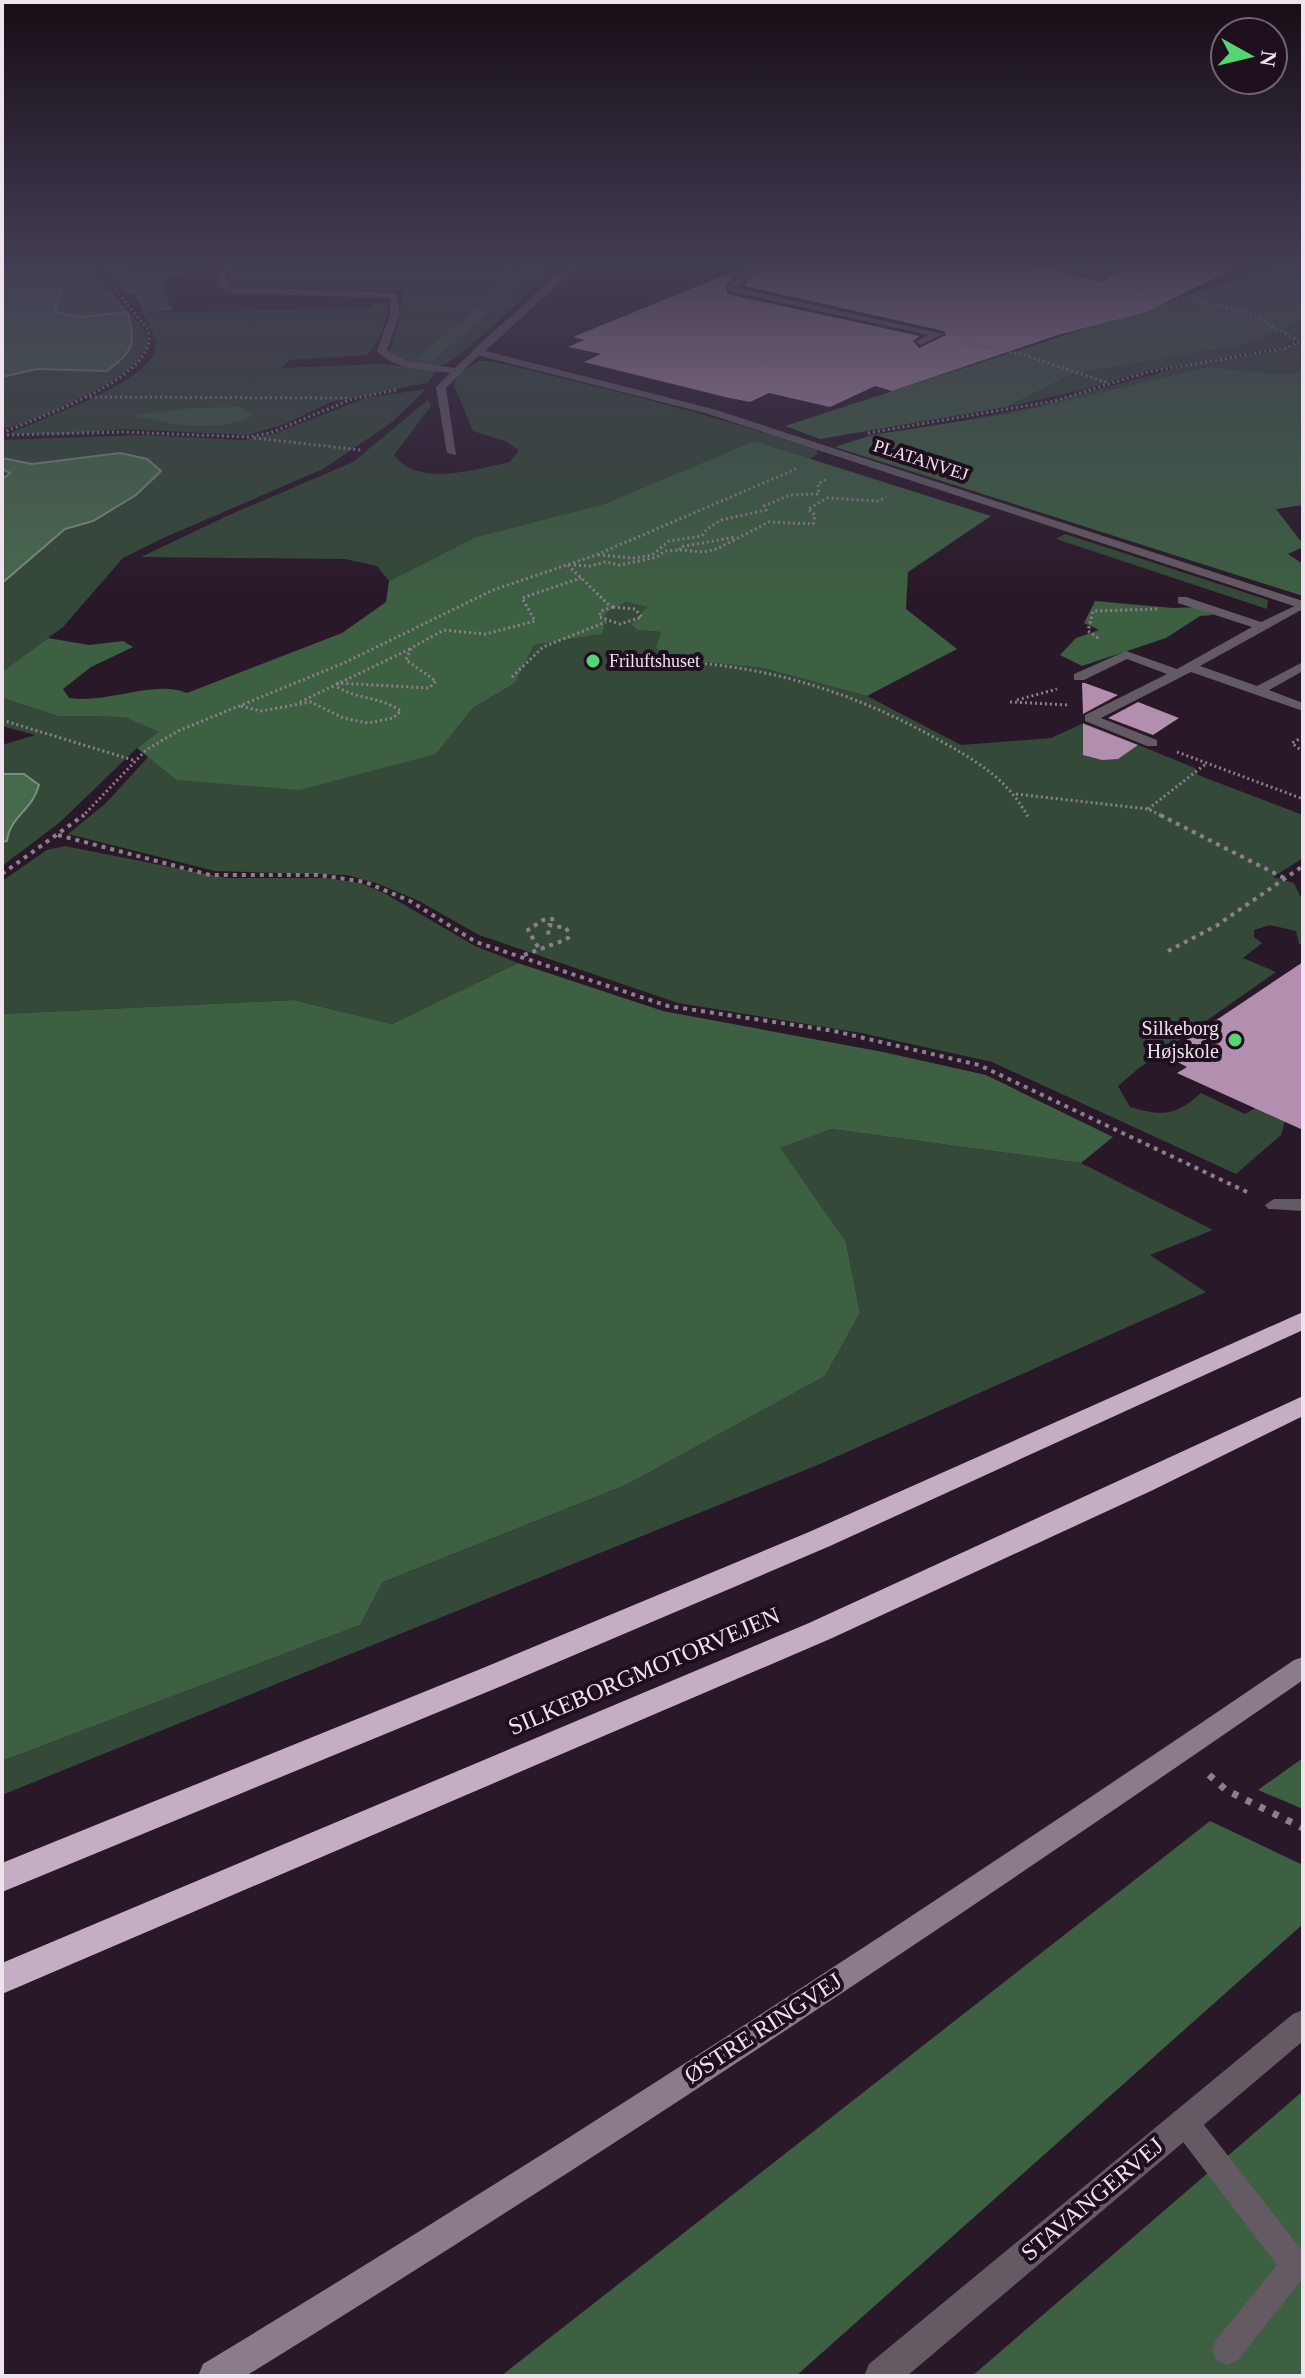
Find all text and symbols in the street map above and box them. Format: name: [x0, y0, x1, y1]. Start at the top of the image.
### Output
north arrow: [1209, 16, 1289, 96]
text: N: [1255, 49, 1282, 68]
street label: PLATANVEJ: [871, 435, 971, 485]
place label: Friluftshuset: [609, 651, 700, 671]
marker: Friluftshuset: [584, 652, 602, 670]
place label: Silkeborg Højskole: [1142, 1017, 1219, 1063]
marker: Silkeborg Højskole: [1226, 1031, 1244, 1049]
street label: SILKEBORGMOTORVEJEN: [504, 1602, 784, 1740]
street label: ØSTRE RINGVEJ: [680, 1968, 846, 2088]
street label: STAVANGERVEJ: [1016, 2132, 1168, 2266]

